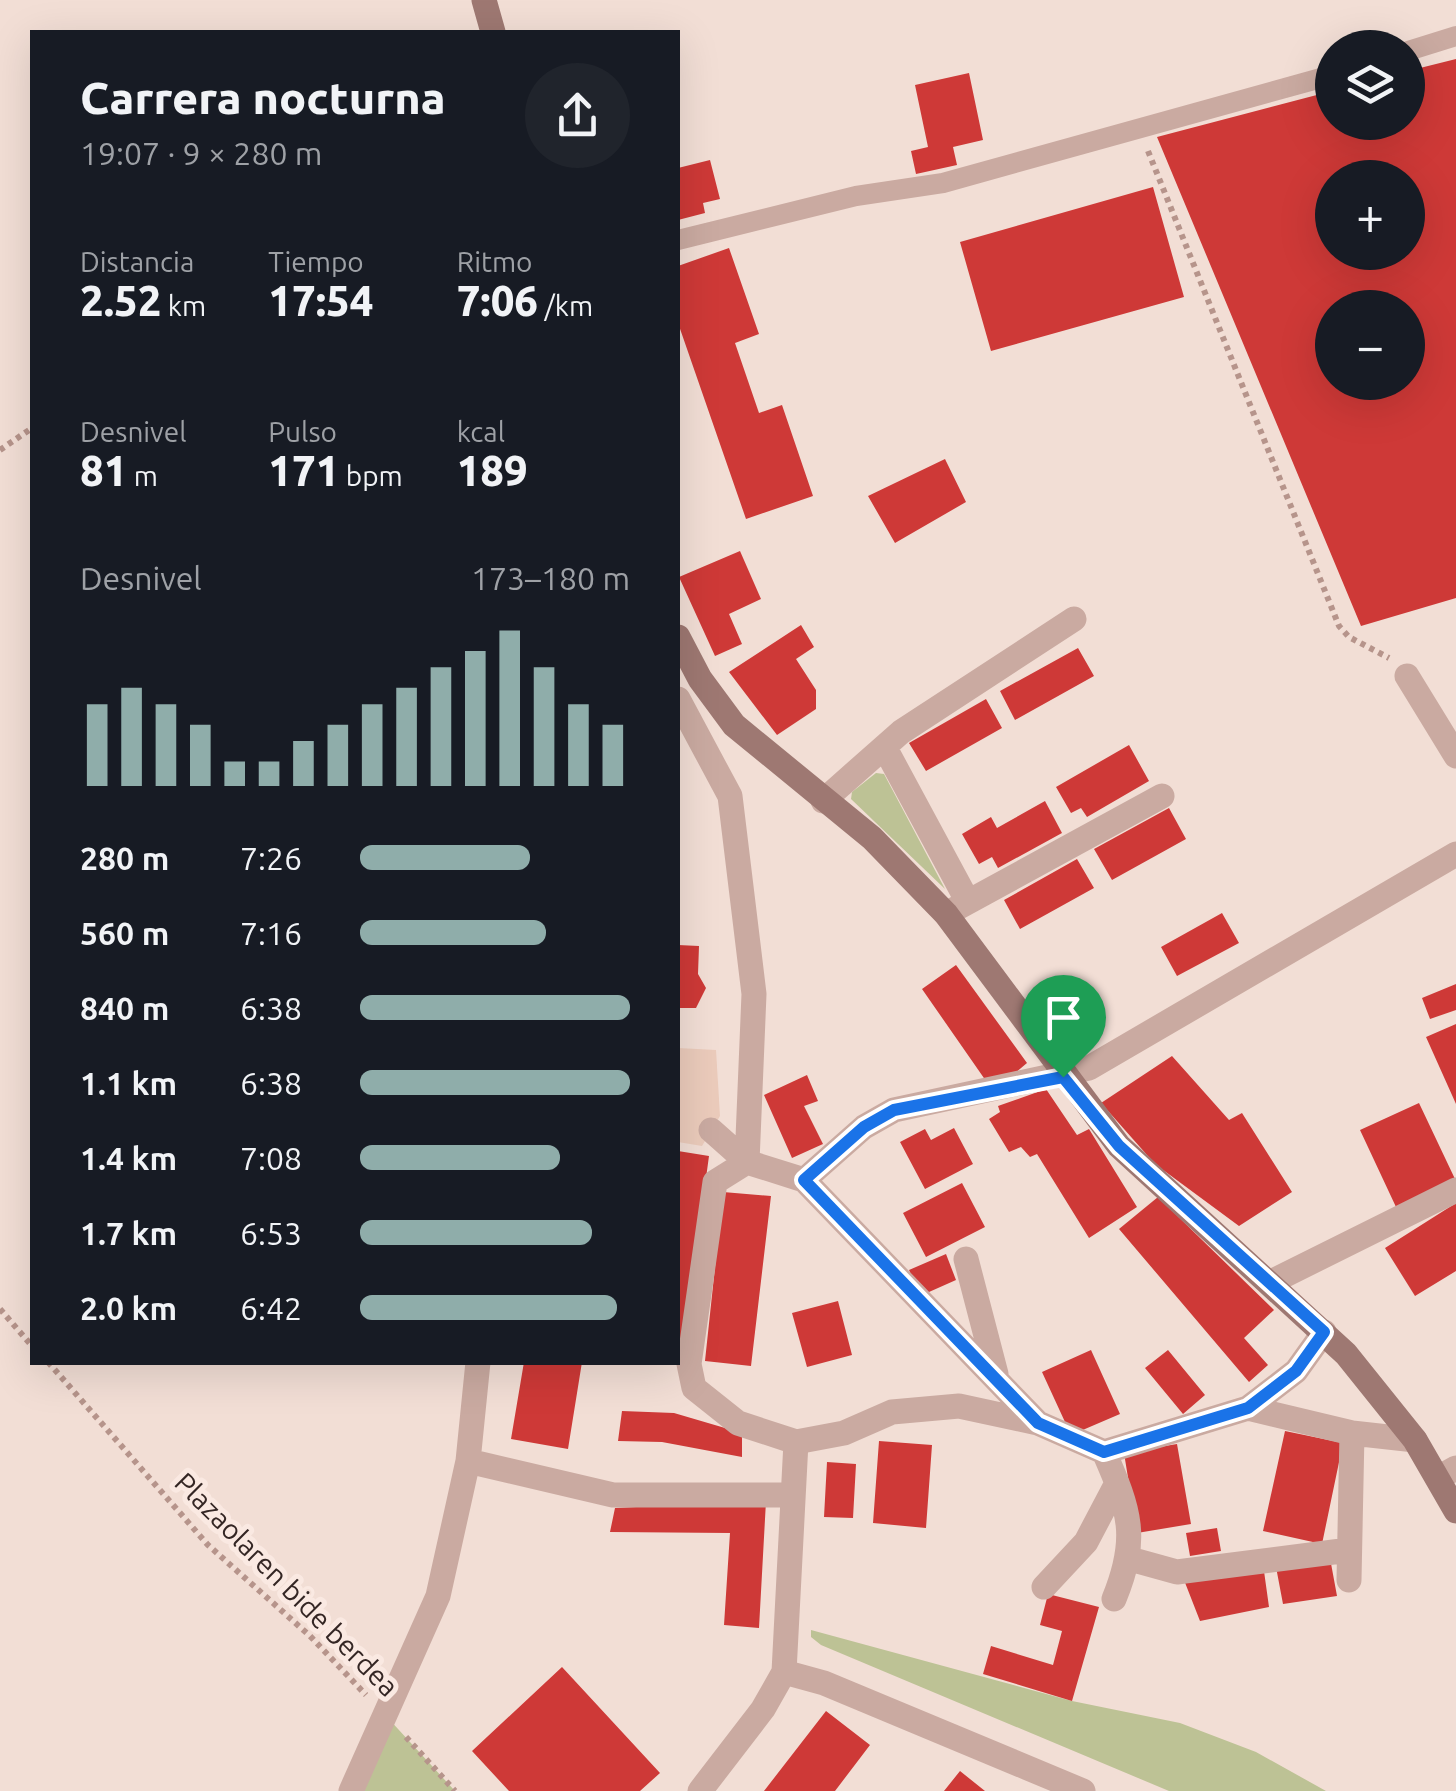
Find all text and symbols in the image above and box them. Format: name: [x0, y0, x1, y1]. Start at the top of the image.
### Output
map controls: [1315, 30, 1425, 400]
button: layers: [1315, 30, 1425, 140]
button: share: [525, 63, 630, 168]
text: Carrera nocturna: [80, 72, 446, 123]
text: 19:07 · 9 × 280 m: [80, 135, 322, 171]
button: +: [1315, 160, 1425, 270]
text: Distancia: [80, 246, 194, 277]
text: Tiempo: [268, 246, 364, 277]
text: Ritmo: [457, 246, 532, 277]
text: 2.52: [80, 277, 161, 324]
text: 17:54: [268, 277, 373, 324]
text: 7:06: [457, 277, 538, 324]
text: km: [161, 290, 206, 321]
text: /km: [538, 290, 593, 321]
button: −: [1315, 290, 1425, 400]
text: Desnivel: [80, 416, 187, 447]
text: Pulso: [268, 416, 337, 447]
text: kcal: [457, 416, 505, 447]
text: 81: [80, 447, 127, 494]
text: 171: [268, 447, 339, 494]
text: 189: [457, 447, 528, 494]
text: m: [127, 460, 158, 491]
text: bpm: [339, 460, 403, 491]
text: Desnivel: [80, 560, 202, 596]
text: 173–180 m: [471, 560, 630, 596]
text: 280 m: [80, 840, 169, 876]
text: 7:26: [240, 840, 302, 876]
text: 560 m: [80, 915, 169, 951]
text: 7:16: [240, 915, 302, 951]
pin: [1021, 975, 1106, 1078]
text: 840 m: [80, 990, 169, 1026]
text: 6:38: [240, 990, 302, 1026]
icon: arrive: [1036, 990, 1091, 1045]
text: 1.1 km: [80, 1065, 177, 1101]
text: 6:38: [240, 1065, 302, 1101]
text: 1.4 km: [80, 1140, 177, 1176]
text: 7:08: [240, 1140, 302, 1176]
text: 1.7 km: [80, 1215, 177, 1251]
text: 6:53: [240, 1215, 302, 1251]
text: 2.0 km: [80, 1290, 177, 1326]
text: 6:42: [240, 1290, 302, 1326]
street label: Plazaolaren bide berdea: [169, 1466, 405, 1702]

